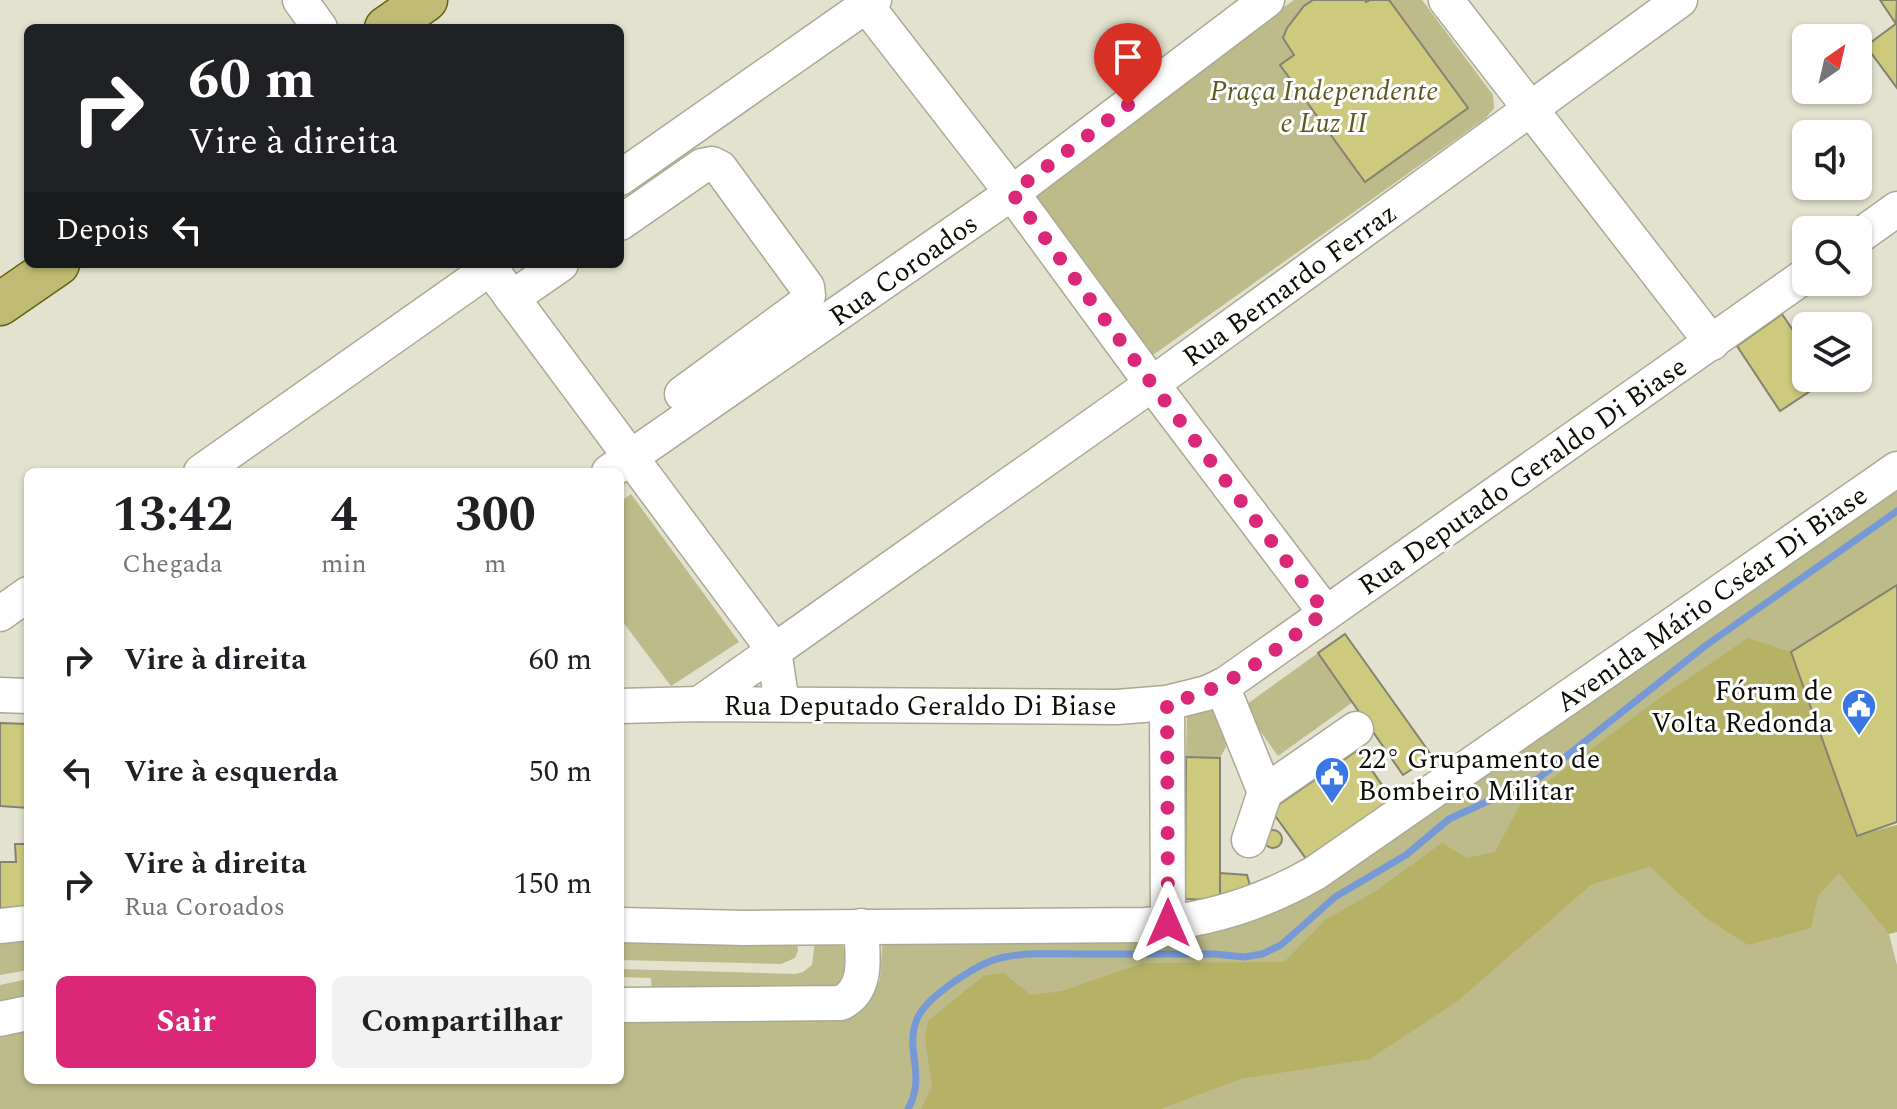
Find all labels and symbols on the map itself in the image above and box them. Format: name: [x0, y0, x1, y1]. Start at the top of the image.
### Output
pin: [1094, 23, 1162, 105]
north arrow: [1792, 24, 1872, 104]
park label: Praça Independente e Luz II: [1210, 70, 1438, 145]
street label: Rua Bernardo Ferraz: [1174, 192, 1406, 378]
street label: Rua Coroados: [821, 203, 987, 338]
street label: Rua Deputado Geraldo Di Biase: [1350, 346, 1696, 607]
street label: Avenida Mário Cséar Di Biase: [1547, 475, 1877, 724]
place label: Fórum de Volta Redonda: [1651, 670, 1833, 745]
street label: Rua Deputado Geraldo Di Biase: [723, 685, 1117, 728]
public building icon: Fórum de Volta Redonda: [1840, 687, 1878, 737]
place label: 22° Grupamento de Bombeiro Militar: [1358, 738, 1600, 813]
public building icon: 22° Grupamento de Bombeiro Militar: [1313, 755, 1351, 805]
position arrow: [1126, 881, 1210, 965]

